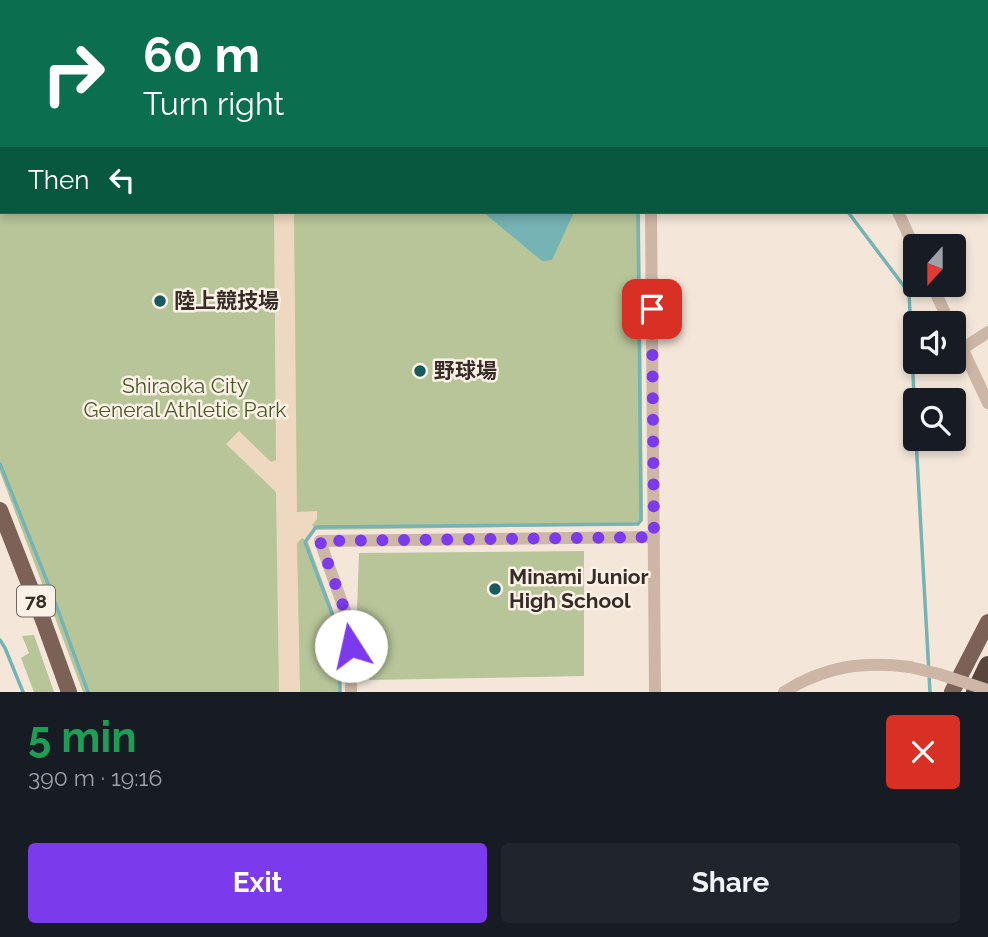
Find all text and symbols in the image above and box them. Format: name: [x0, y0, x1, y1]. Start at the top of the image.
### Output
text: 60 m: [143, 26, 260, 83]
icon: right: [28, 28, 119, 119]
text: Turn right: [143, 85, 284, 122]
icon: left: [103, 161, 141, 199]
text: Then: [28, 165, 89, 195]
north arrow: [903, 234, 966, 298]
map controls: [903, 234, 966, 451]
pin: [622, 279, 682, 339]
place label: 陸上競技場: [174, 288, 279, 313]
icon: arrive: [633, 290, 671, 328]
marker: 陸上競技場: [152, 293, 168, 309]
button: sound: [903, 311, 966, 374]
place label: 野球場: [434, 358, 497, 383]
marker: 野球場: [412, 363, 428, 379]
park label: Shiraoka City General Athletic Park: [84, 373, 286, 422]
button: search: [903, 388, 966, 451]
place label: Minami Junior High School: [509, 564, 649, 613]
marker: Minami Junior High School: [487, 581, 503, 597]
road number: 78: [17, 586, 55, 616]
position arrow: [314, 609, 388, 683]
text: 5 min: [28, 713, 137, 762]
button: close: [886, 715, 960, 789]
text: 390 m · 19:16: [28, 764, 162, 791]
button: Exit: [28, 843, 487, 923]
button: Share: [501, 843, 960, 923]

